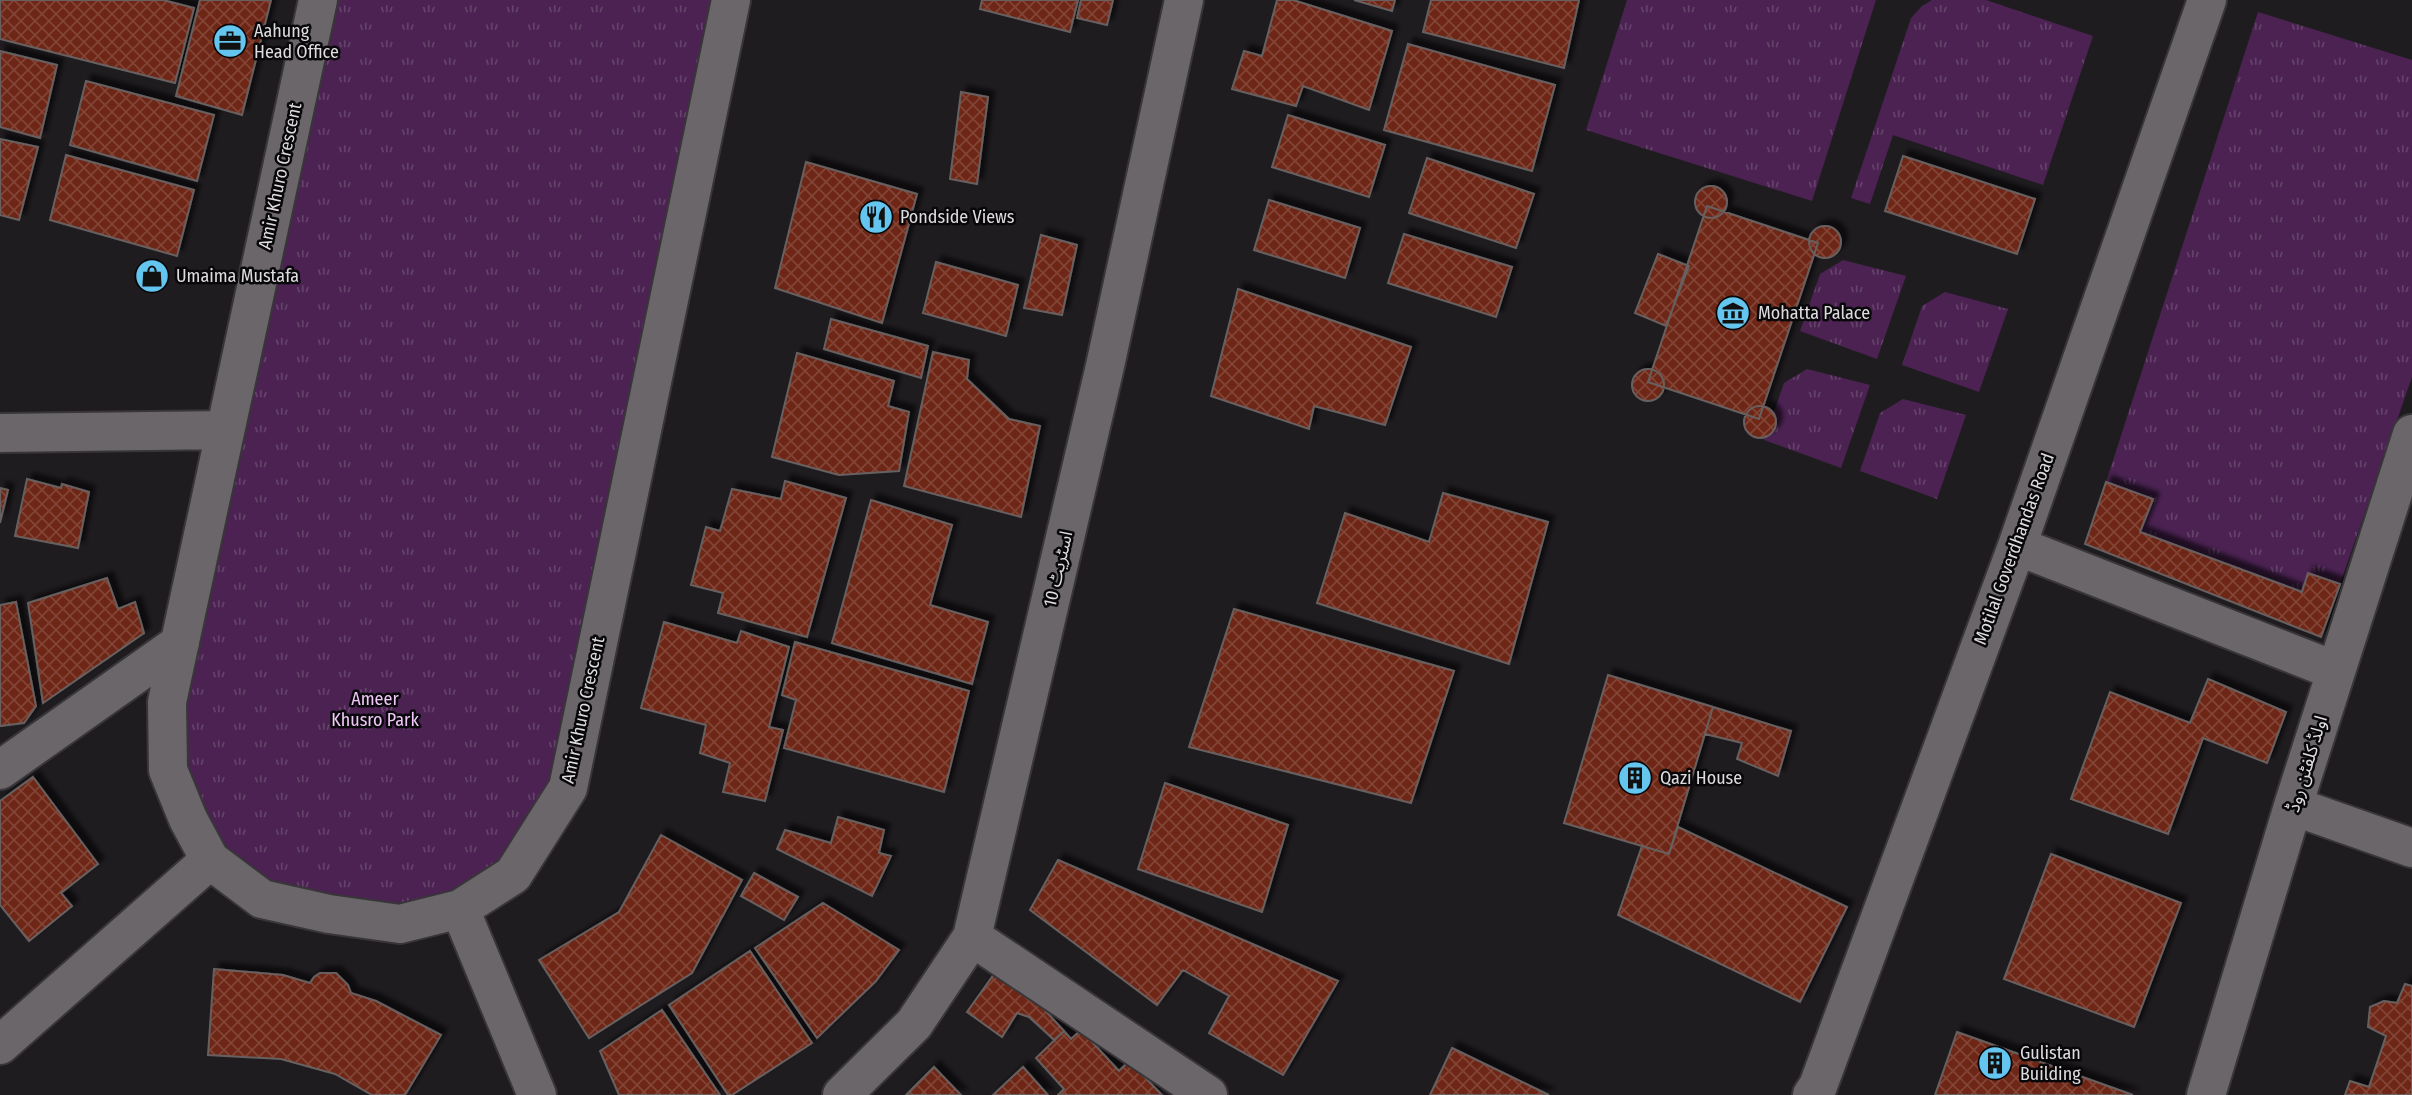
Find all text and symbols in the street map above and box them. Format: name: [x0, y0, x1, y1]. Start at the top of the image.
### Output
place label: Aahung Head Office: [254, 20, 339, 63]
office icon: Aahung Head Office: [211, 22, 249, 60]
street label: Amir Khuro Crescent: [254, 101, 306, 251]
restaurant icon: Pondside Views: [857, 198, 895, 236]
place label: Pondside Views: [900, 206, 1015, 228]
shop icon: Umaima Mustafa: [133, 257, 171, 295]
place label: Umaima Mustafa: [176, 265, 299, 287]
museum icon: Mohatta Palace: [1714, 294, 1752, 332]
place label: Mohatta Palace: [1758, 302, 1870, 324]
street label: Motilal Goverdhandas Road: [1969, 450, 2059, 648]
street label: اسٹریٹ 10: [1039, 529, 1077, 609]
street label: Amir Khuro Crescent: [557, 635, 609, 785]
park label: Ameer Khusro Park: [331, 688, 419, 731]
street label: اولڈ کلفٹن روڈ: [2282, 713, 2332, 815]
building icon: Qazi House: [1616, 759, 1654, 797]
place label: Qazi House: [1660, 767, 1742, 789]
place label: Gulistan Building: [2020, 1042, 2081, 1085]
building icon: Gulistan Building: [1976, 1044, 2014, 1082]

